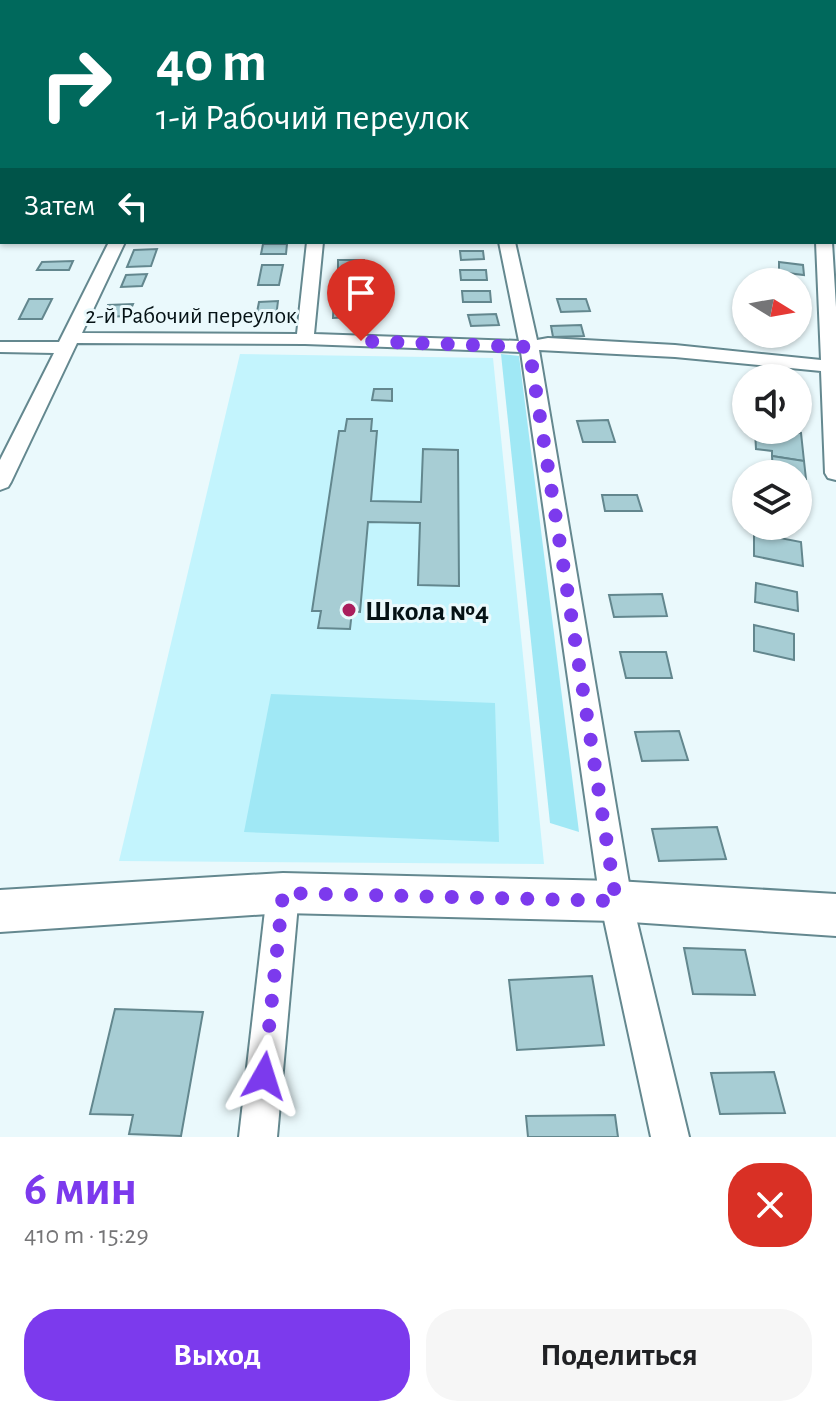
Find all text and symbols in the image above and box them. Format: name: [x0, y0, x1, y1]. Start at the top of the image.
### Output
icon: right: [24, 32, 128, 136]
text: 40 m: [156, 35, 267, 91]
text: 1-й Рабочий переулок: [156, 100, 469, 136]
icon: left: [111, 184, 155, 228]
text: Затем: [24, 191, 95, 221]
pin: [327, 259, 395, 341]
north arrow: [732, 268, 812, 348]
map controls: [732, 268, 812, 540]
icon: arrive: [339, 271, 383, 315]
street label: 2-й Рабочий переулок: [85, 304, 297, 328]
button: sound: [732, 364, 812, 444]
button: layers: [732, 460, 812, 540]
place label: Школа №4: [365, 598, 489, 626]
marker: Школа №4: [340, 601, 358, 619]
position arrow: [222, 1034, 306, 1118]
button: close: [728, 1163, 812, 1247]
text: 6 мин: [24, 1166, 137, 1214]
text: 410 m · 15:29: [24, 1222, 149, 1248]
button: Выход: [24, 1309, 410, 1401]
button: Поделиться: [426, 1309, 812, 1401]

